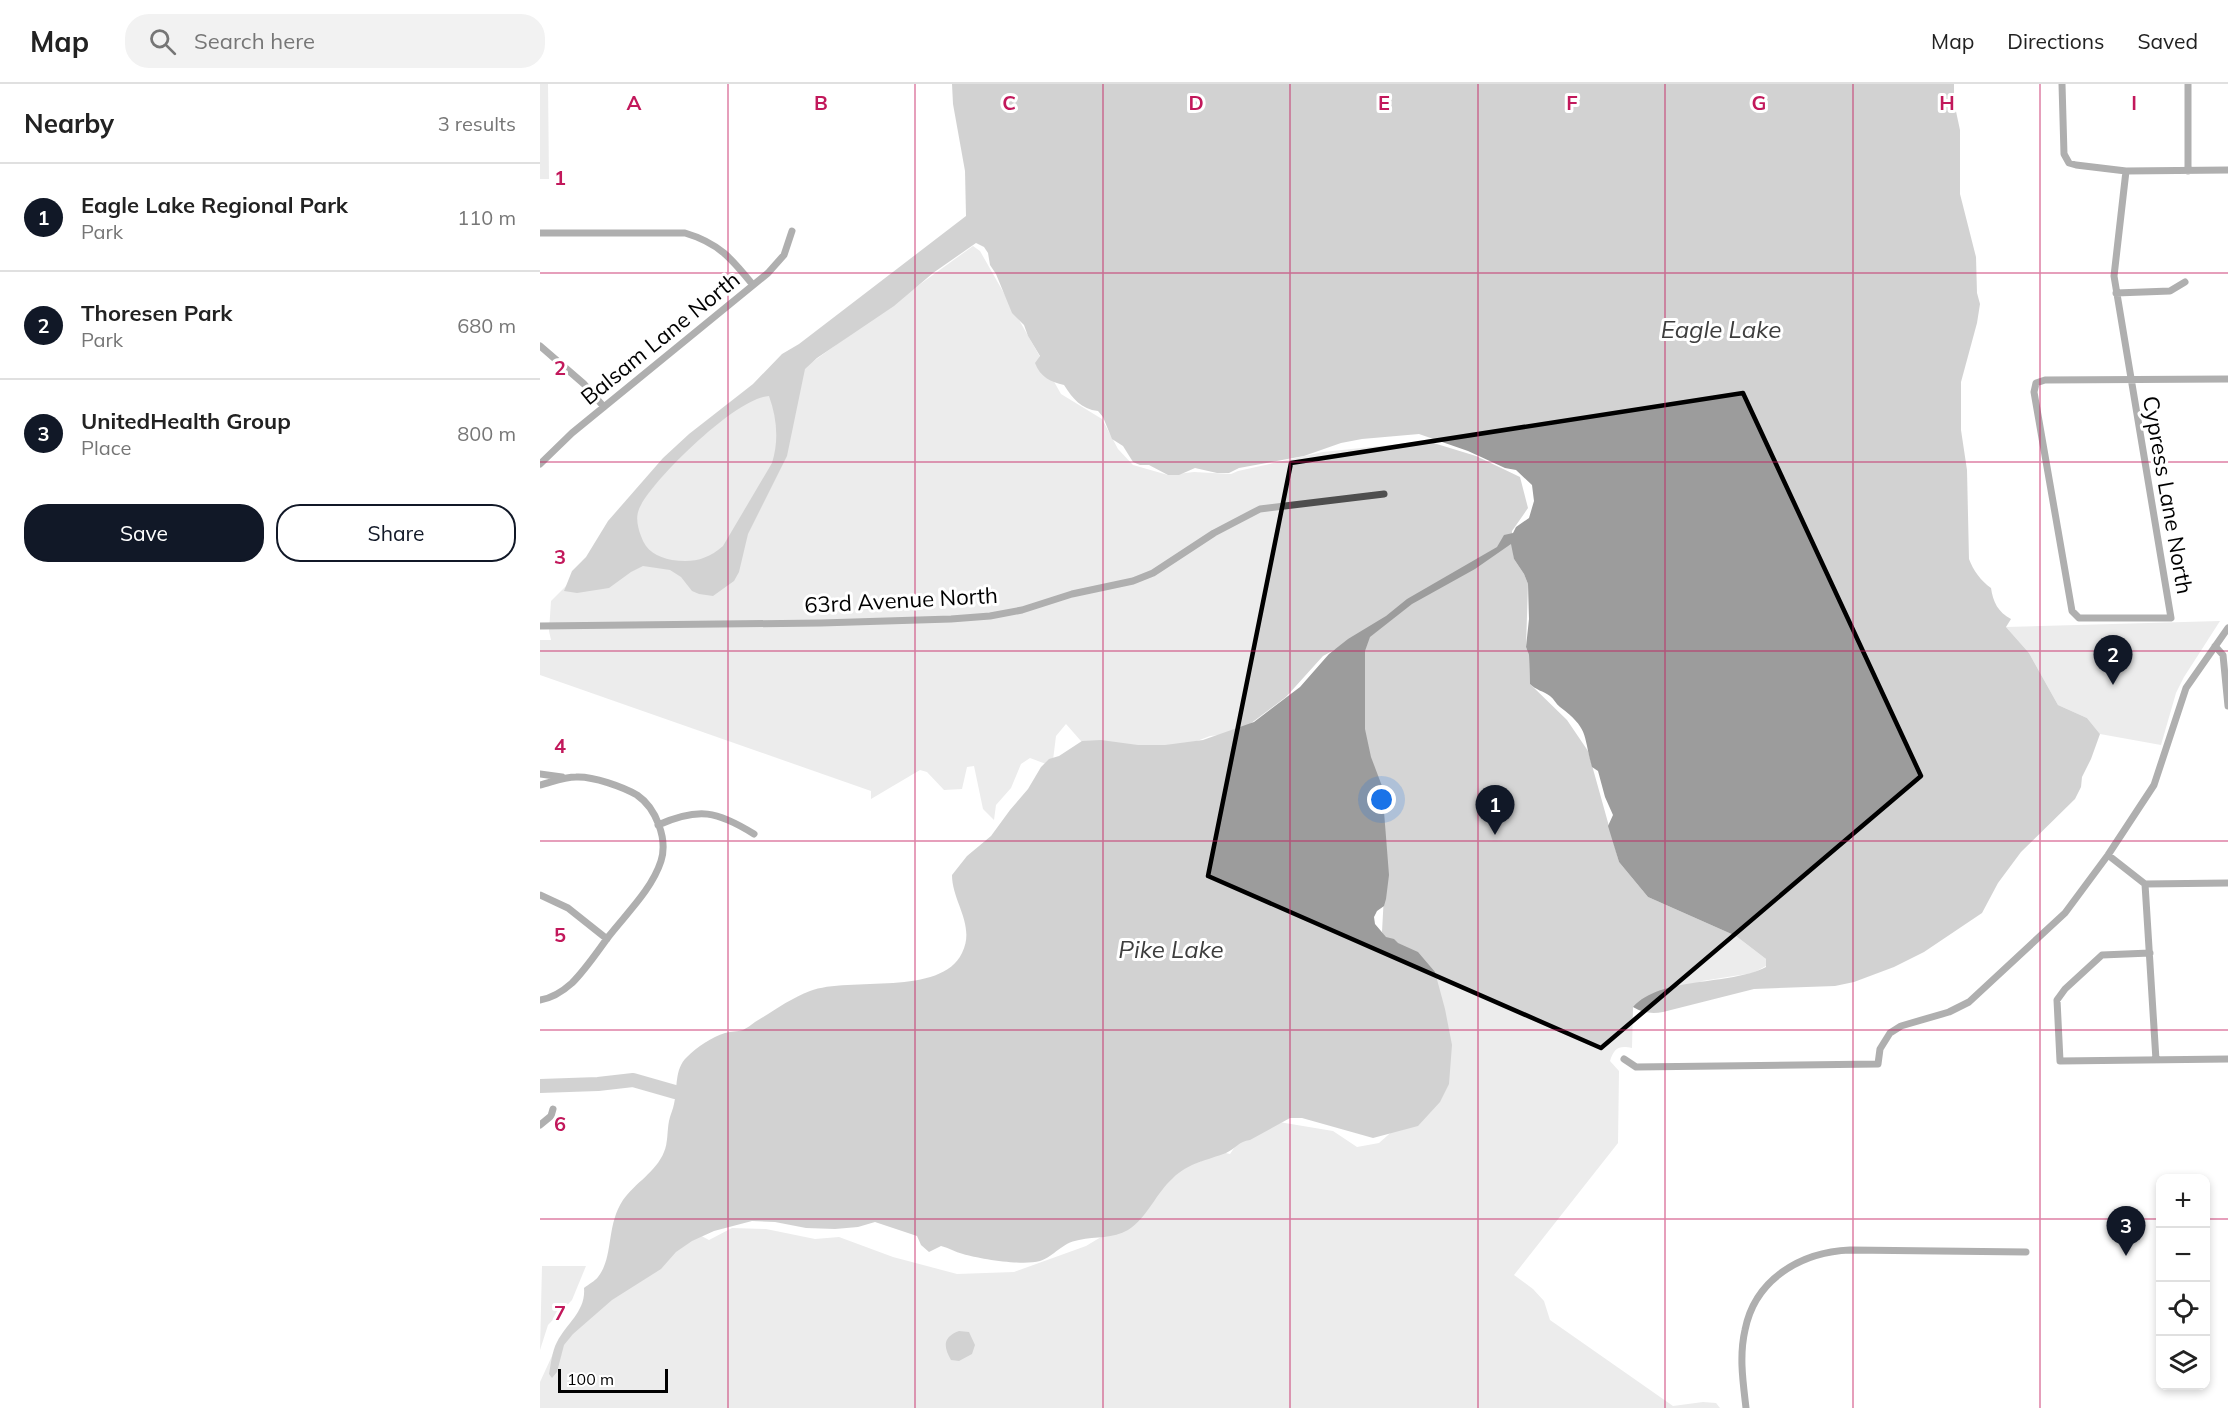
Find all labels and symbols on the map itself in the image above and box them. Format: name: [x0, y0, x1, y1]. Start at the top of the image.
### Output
text: A: [627, 90, 642, 115]
text: B: [814, 90, 828, 115]
text: C: [1002, 90, 1016, 115]
text: D: [1188, 90, 1204, 115]
text: E: [1378, 90, 1390, 115]
text: F: [1566, 90, 1578, 115]
text: G: [1752, 90, 1766, 115]
text: H: [1939, 90, 1955, 115]
text: I: [2131, 90, 2137, 115]
text: 1: [554, 165, 566, 190]
street label: Balsam Lane North: [575, 265, 745, 411]
water label: Eagle Lake: [1661, 314, 1781, 344]
text: 2: [554, 355, 566, 380]
street label: Cypress Lane North: [2137, 394, 2199, 596]
text: 3: [554, 544, 566, 569]
street label: 63rd Avenue North: [804, 581, 998, 619]
pin: 2: [2094, 636, 2132, 685]
text: 4: [554, 733, 566, 758]
your location: [1367, 785, 1396, 814]
pin: 1: [1476, 786, 1514, 835]
text: 5: [554, 922, 566, 947]
water label: Pike Lake: [1118, 934, 1224, 964]
text: 6: [554, 1111, 566, 1136]
pin: 3: [2106, 1206, 2146, 1256]
text: 7: [554, 1300, 566, 1325]
scale bar: [558, 1366, 668, 1394]

